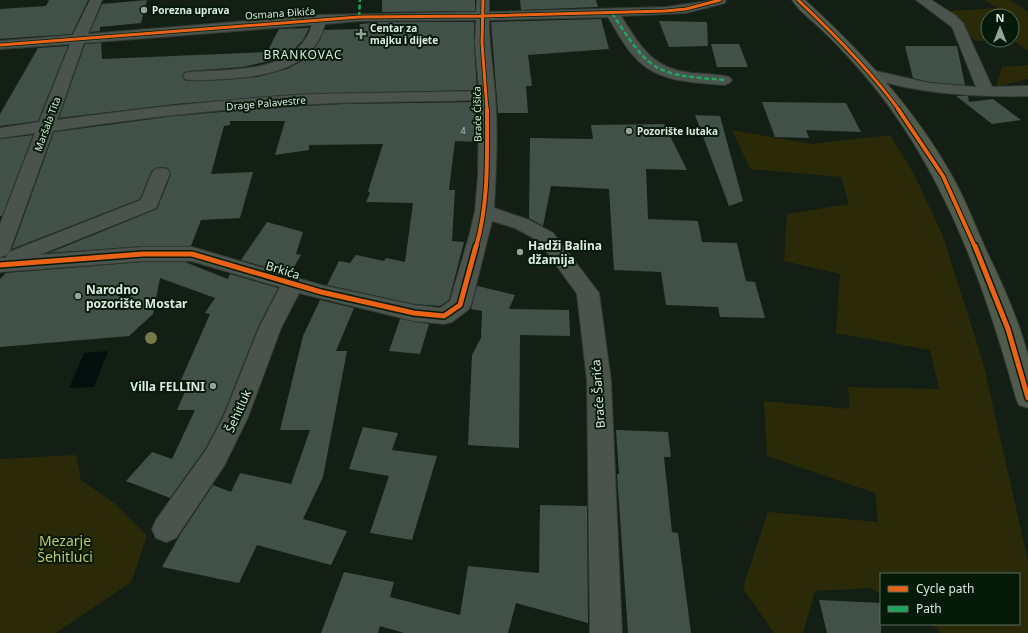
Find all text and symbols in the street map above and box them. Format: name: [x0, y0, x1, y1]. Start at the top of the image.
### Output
place label: Porezna uprava: [152, 3, 229, 17]
street label: Osmana Đikića: [245, 4, 315, 22]
marker: Porezna uprava: [139, 5, 149, 15]
north arrow: [980, 8, 1020, 48]
text: N: [996, 10, 1004, 25]
place label: Centar za majku i dijete: [370, 21, 438, 47]
marker: Centar za majku i dijete: [355, 28, 367, 40]
district label: BRANKOVAC: [263, 46, 343, 63]
street label: Braće Ćišića: [470, 86, 484, 142]
street label: Drage Palavestre: [226, 93, 307, 113]
street label: Maršala Tita: [31, 95, 63, 153]
house number: 4: [460, 124, 466, 137]
place label: Pozorište lutaka: [637, 124, 718, 138]
marker: Pozorište lutaka: [624, 126, 634, 136]
place label: Hadži Balina džamija: [528, 237, 602, 268]
marker: Hadži Balina džamija: [515, 247, 525, 257]
street label: Brkića: [264, 257, 302, 283]
place label: Narodno pozorište Mostar: [86, 281, 188, 312]
marker: Narodno pozorište Mostar: [73, 291, 83, 301]
street label: Braće Šarića: [587, 359, 609, 429]
place label: Villa FELLINI: [130, 378, 205, 395]
marker: Villa FELLINI: [208, 381, 218, 391]
street label: Šehitluk: [221, 386, 255, 435]
park label: Mezarje Šehitluci: [37, 531, 93, 566]
legend: [880, 573, 1020, 625]
text: Cycle path: [916, 580, 974, 597]
text: Path: [916, 600, 942, 617]

